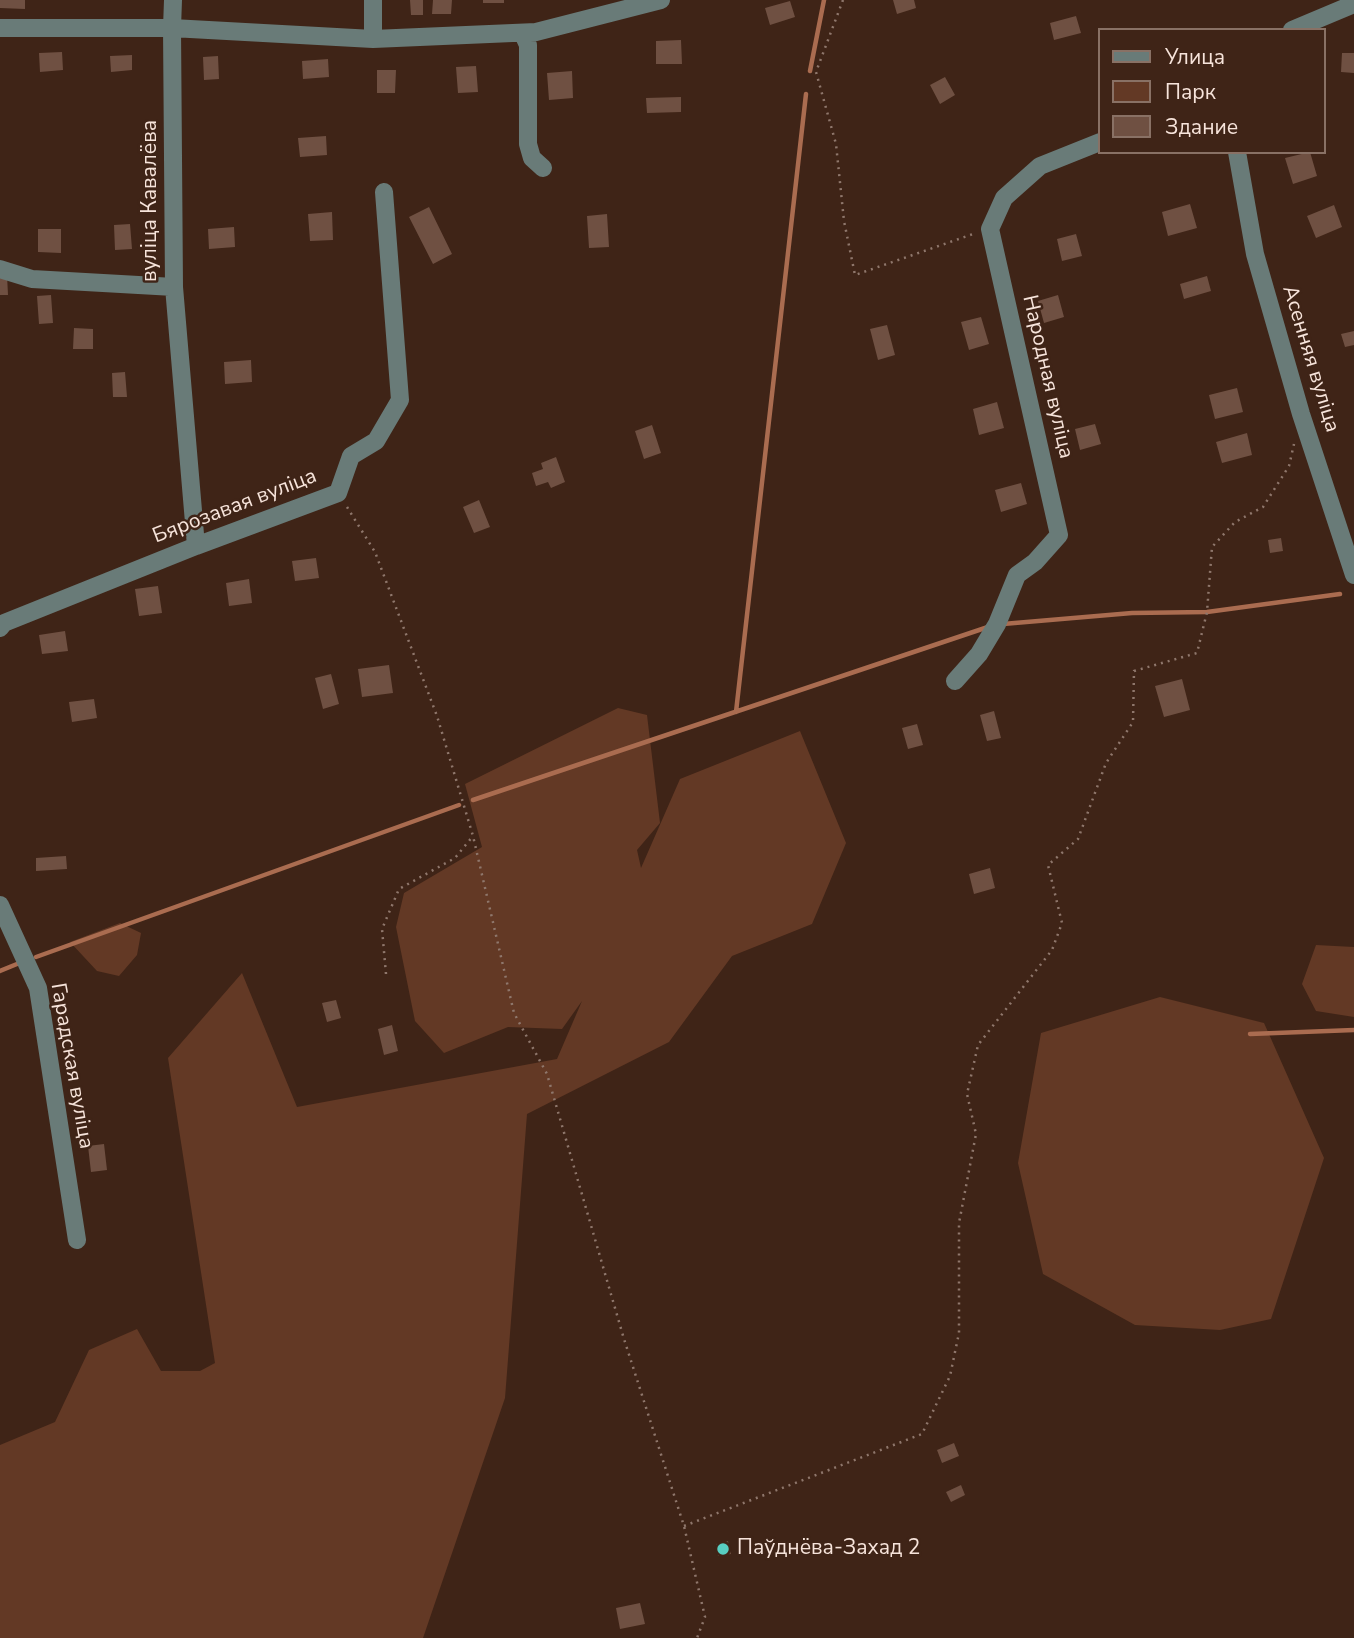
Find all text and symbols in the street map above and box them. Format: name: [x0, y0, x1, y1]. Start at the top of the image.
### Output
legend: [1098, 28, 1326, 154]
text: Улица: [1165, 43, 1225, 71]
text: Парк: [1165, 78, 1216, 106]
text: Здание: [1165, 113, 1238, 141]
street label: вуліца Кавалёва: [138, 120, 164, 282]
street label: Асенняя вуліца: [1276, 283, 1344, 435]
street label: Народная вуліца: [1016, 293, 1078, 461]
street label: Бярозавая вуліца: [149, 464, 321, 550]
street label: Гарадская вуліца: [44, 981, 98, 1151]
place label: Паўднёва-Захад 2: [737, 1536, 920, 1562]
marker: Паўднёва-Захад 2: [715, 1541, 731, 1557]

